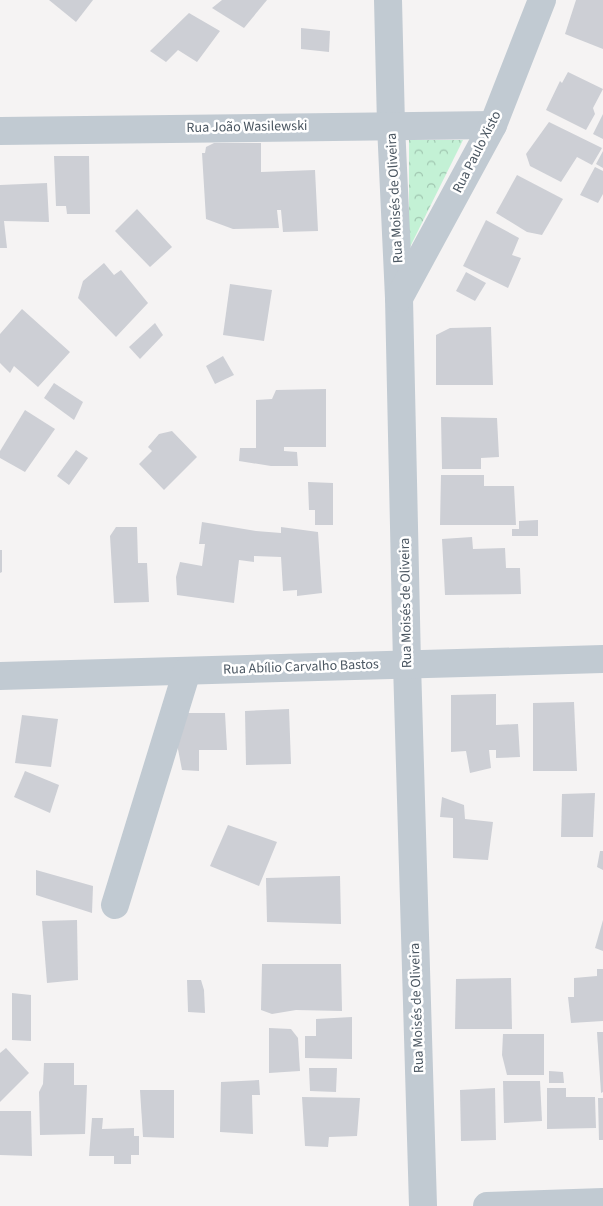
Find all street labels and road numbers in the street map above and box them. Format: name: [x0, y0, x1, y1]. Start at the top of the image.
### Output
street label: Rua Paulo Xisto: [448, 107, 506, 197]
street label: Rua João Wasilewski: [186, 116, 308, 138]
street label: Rua Moisés de Oliveira: [382, 132, 408, 264]
street label: Rua Moisés de Oliveira: [395, 538, 417, 668]
street label: Rua Abílio Carvalho Bastos: [223, 654, 379, 680]
street label: Rua Moisés de Oliveira: [405, 942, 429, 1074]

